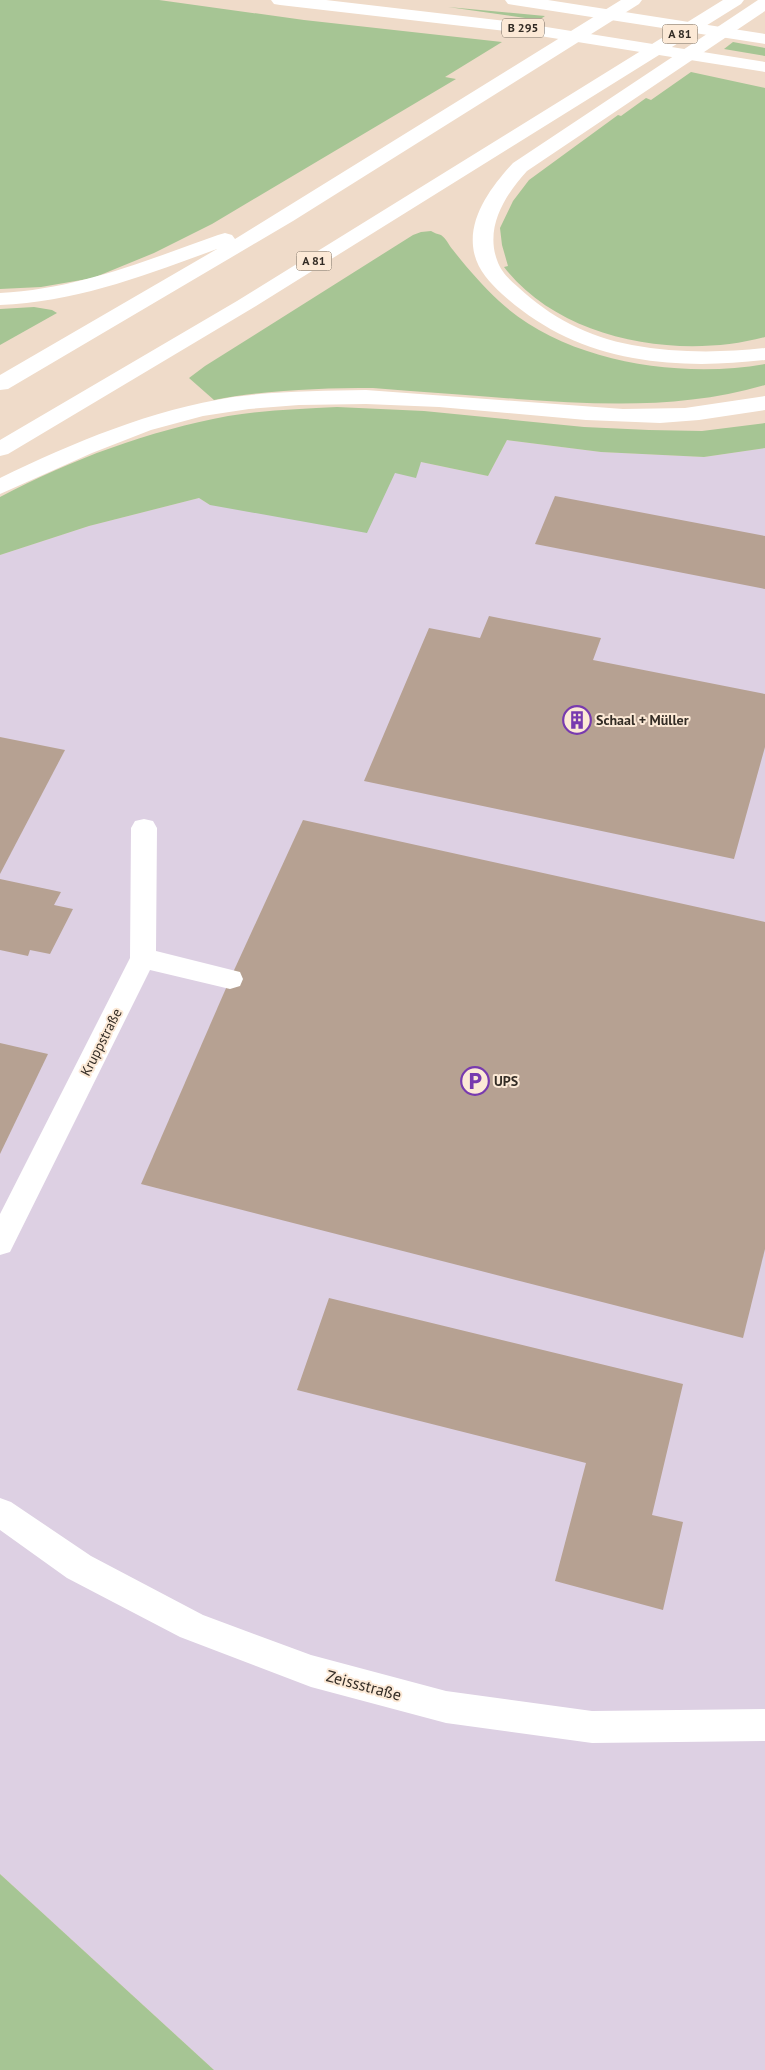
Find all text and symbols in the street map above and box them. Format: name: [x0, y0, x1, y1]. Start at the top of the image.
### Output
road number: B 295: [502, 18, 544, 38]
road number: A 81: [662, 24, 698, 44]
road number: A 81: [296, 252, 332, 270]
building icon: Schaal + Müller: [562, 705, 592, 735]
place label: Schaal + Müller: [596, 711, 689, 729]
street label: Kruppstraße: [76, 1005, 126, 1079]
parking icon: UPS: [460, 1066, 490, 1096]
place label: UPS: [494, 1072, 518, 1090]
street label: Zeissstraße: [324, 1665, 404, 1705]

